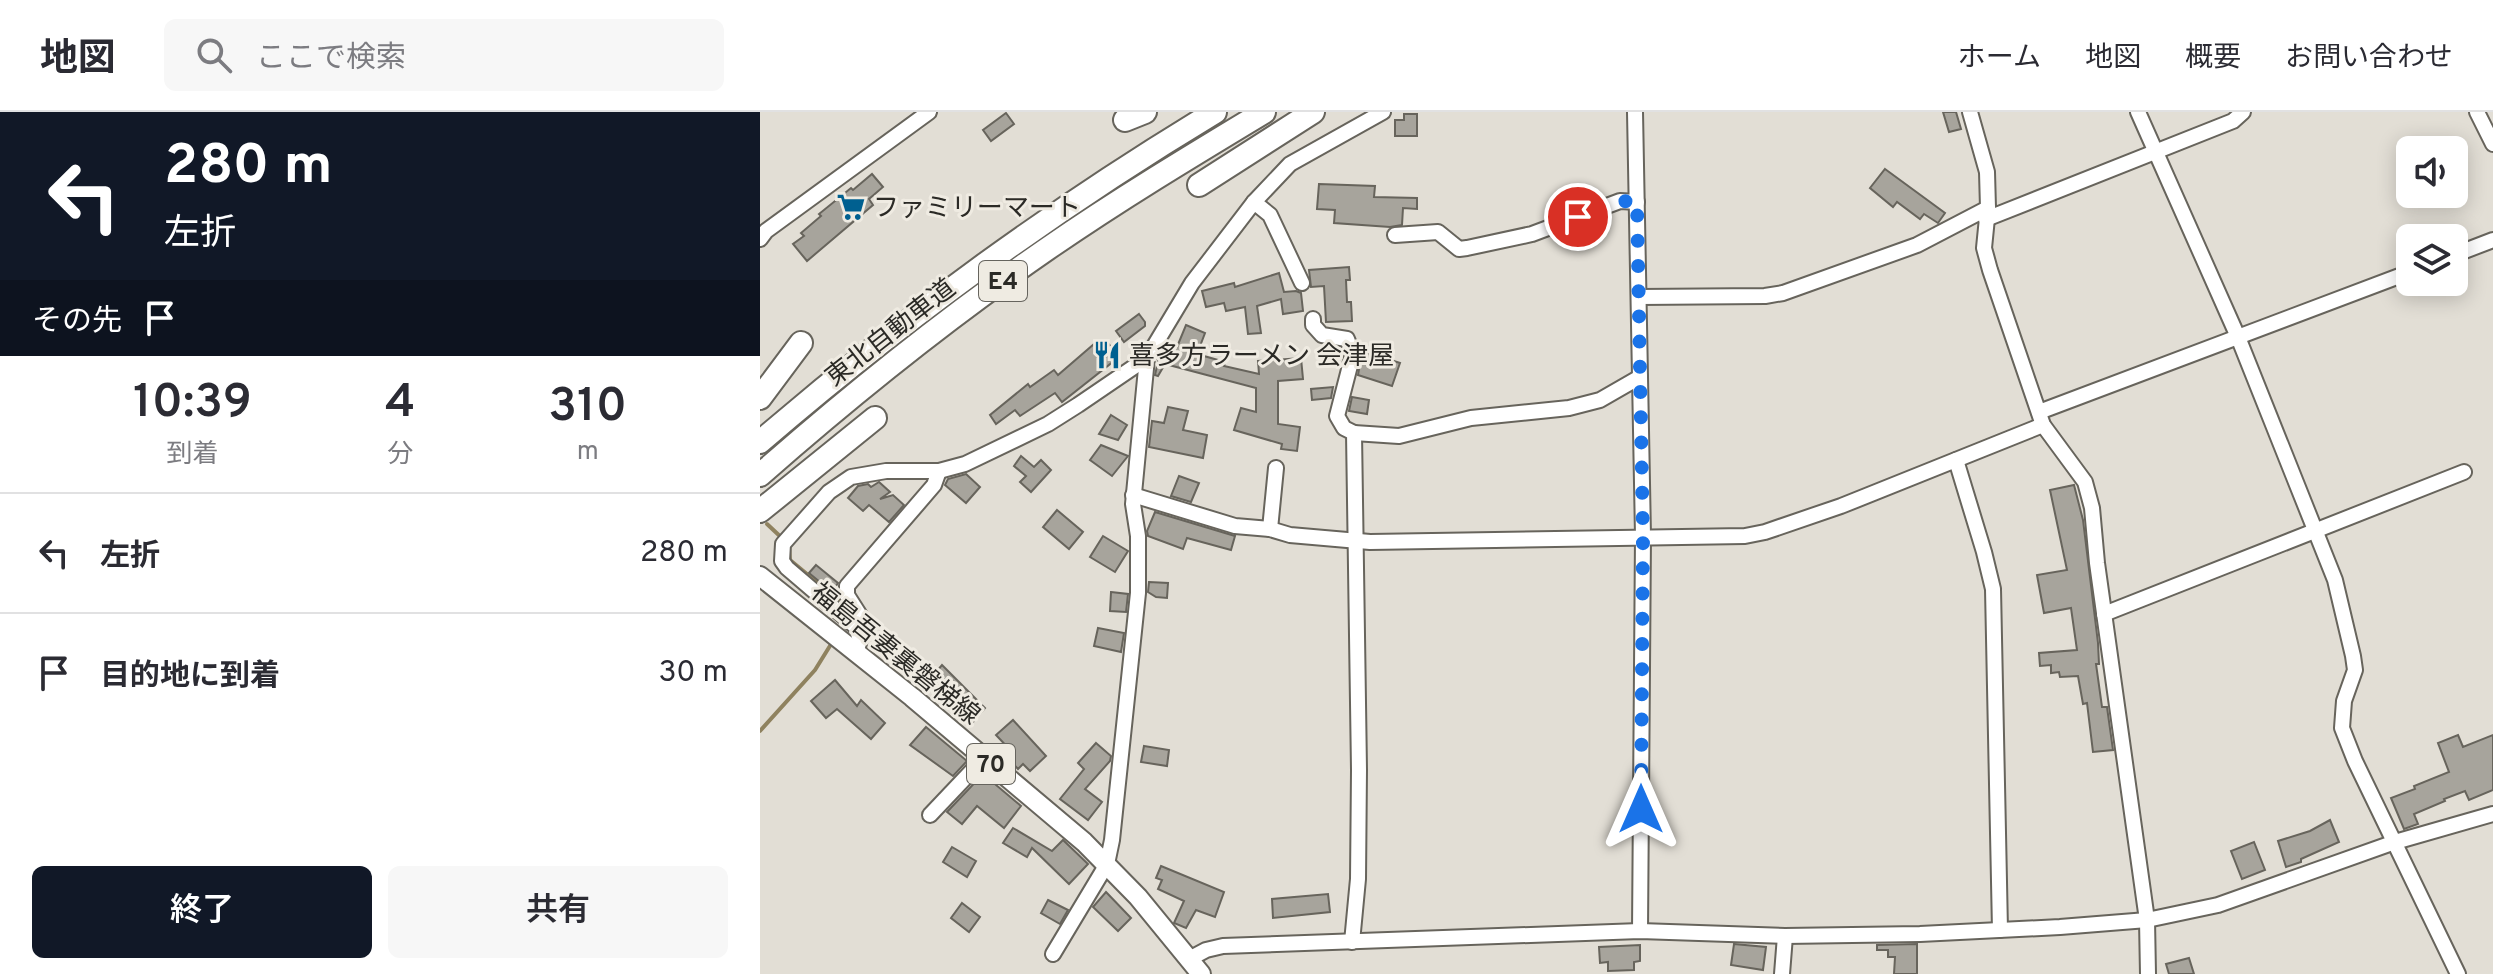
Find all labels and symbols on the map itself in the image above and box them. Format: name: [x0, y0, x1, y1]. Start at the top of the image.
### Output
pin: [1544, 183, 1612, 251]
supermarket icon: ファミリーマート: [836, 192, 866, 222]
place label: ファミリーマート: [873, 193, 1081, 226]
road number: E4: [979, 261, 1027, 301]
street label: 東北自動車道: [820, 273, 963, 395]
restaurant icon: 喜多方ラーメン 会津屋: [1092, 340, 1122, 370]
place label: 喜多方ラーメン 会津屋: [1129, 341, 1394, 374]
street label: 福島吾妻裏磐梯線: [803, 577, 986, 733]
road number: 70: [967, 744, 1015, 784]
position arrow: [1599, 767, 1683, 851]

